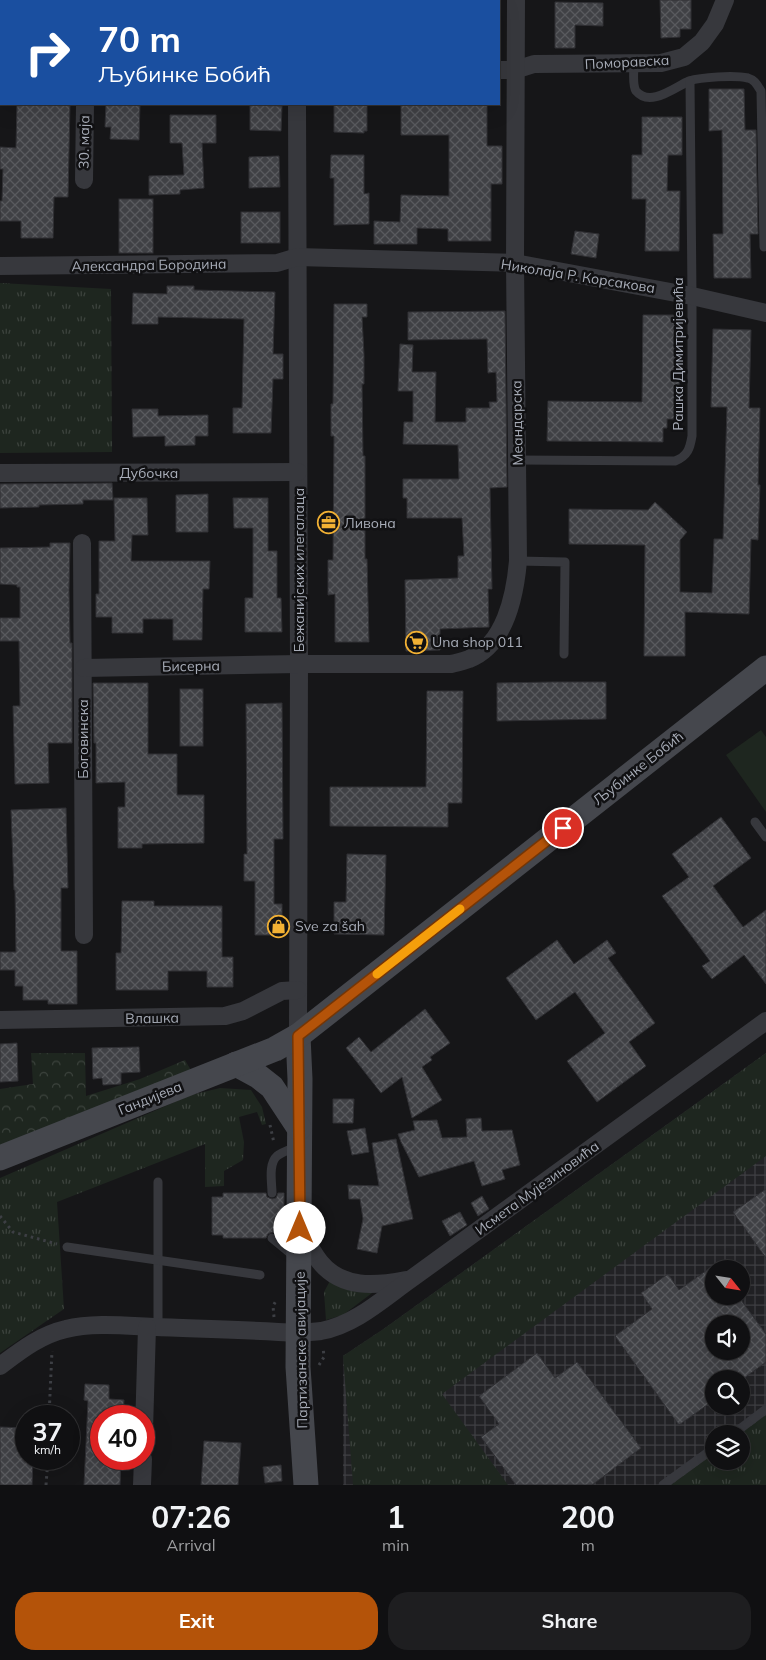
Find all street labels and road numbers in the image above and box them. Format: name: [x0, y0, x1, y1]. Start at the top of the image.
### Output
street label: Поморавска: [584, 51, 670, 73]
street label: 30. маја: [75, 115, 93, 169]
street label: Александра Бородина: [71, 255, 227, 275]
street label: Николаја Р. Корсакова: [500, 255, 656, 297]
street label: Рашка Димитријевића: [669, 277, 687, 431]
street label: Меандарска: [507, 380, 527, 466]
street label: Дубочка: [120, 464, 178, 482]
street label: Бежанијских илегалаца: [290, 488, 308, 652]
street label: Бисерна: [162, 656, 220, 676]
street label: Боговинска: [74, 699, 92, 779]
street label: Љубинке Бобић: [589, 727, 687, 809]
street label: Влашка: [125, 1009, 179, 1027]
street label: Гандијева: [115, 1077, 185, 1119]
street label: Исмета Мујезиновића: [471, 1137, 603, 1239]
street label: Партизанске авијације: [291, 1271, 311, 1429]

